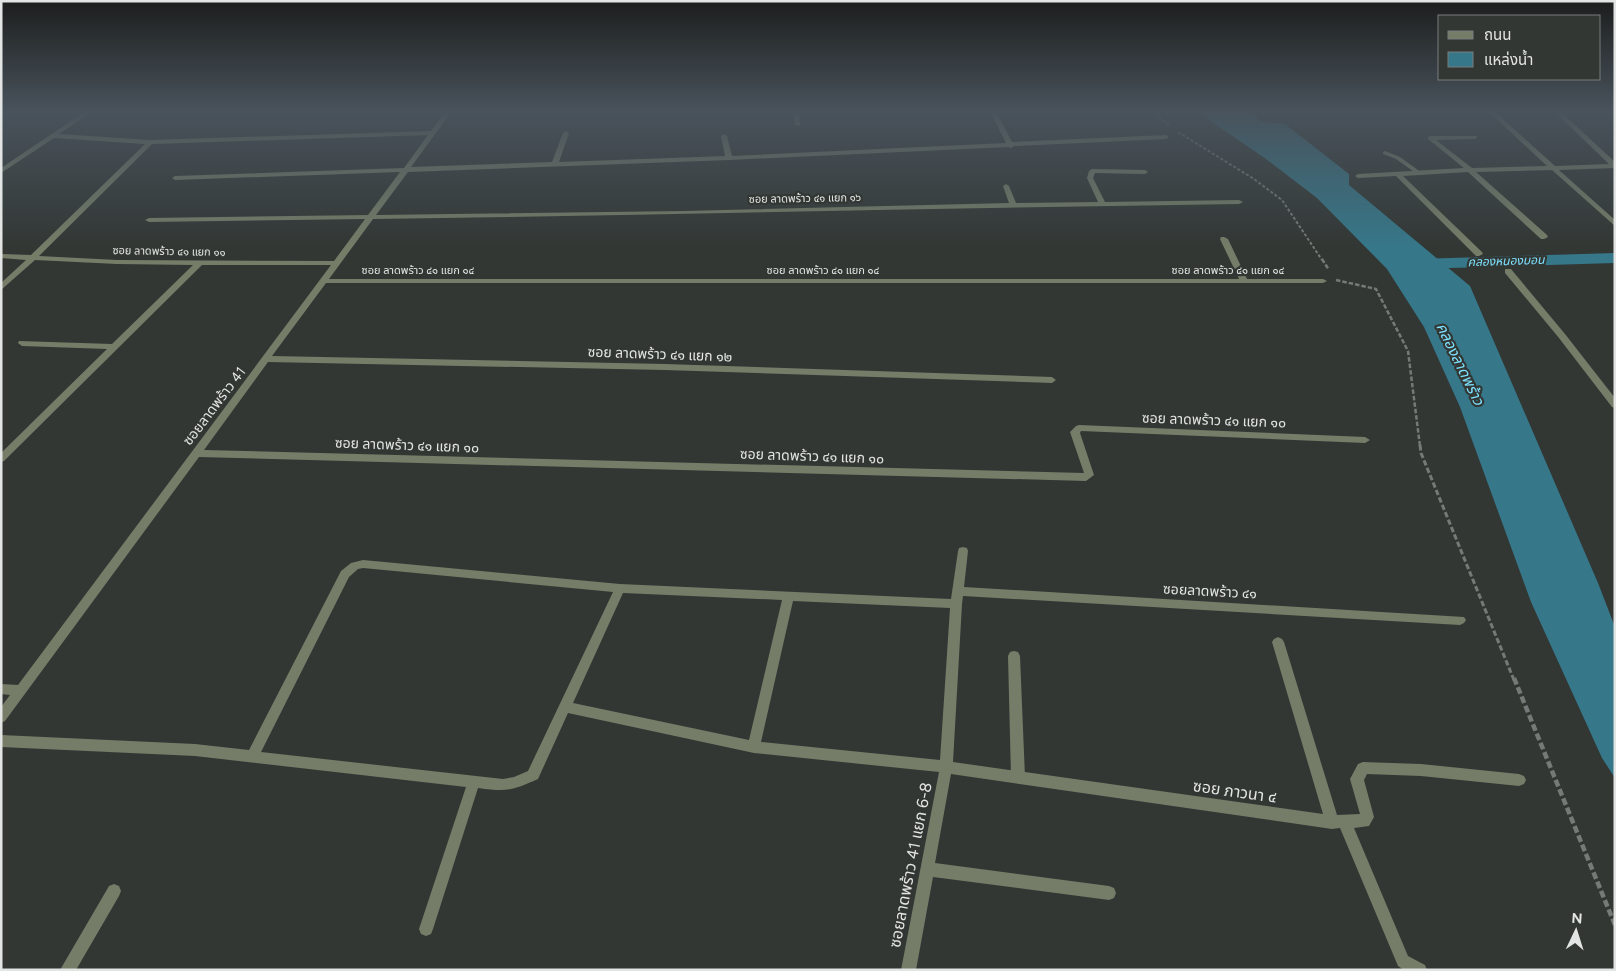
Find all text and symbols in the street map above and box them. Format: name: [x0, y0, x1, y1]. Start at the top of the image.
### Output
legend: [1438, 15, 1601, 80]
text: ถนน: [1484, 26, 1511, 44]
text: แหล่งน้ำ: [1484, 49, 1533, 69]
street label: ซอย ลาดพร้าว ๔๑ แยก ๑๖: [749, 191, 862, 206]
street label: ซอย ลาดพร้าว ๔๑ แยก ๑๑: [112, 244, 226, 259]
water label: คลองหนองบอน: [1467, 253, 1545, 269]
street label: ซอย ลาดพร้าว ๔๑ แยก ๑๔: [362, 264, 475, 277]
street label: ซอย ลาดพร้าว ๔๑ แยก ๑๔: [767, 264, 880, 277]
street label: ซอย ลาดพร้าว ๔๑ แยก ๑๔: [1172, 264, 1285, 277]
water label: คลองลาดพร้าว: [1432, 320, 1488, 409]
street label: ซอย ลาดพร้าว ๔๑ แยก ๑๒: [587, 343, 733, 366]
street label: ซอยลาดพร้าว 41: [179, 364, 249, 449]
street label: ซอย ลาดพร้าว ๔๑ แยก ๑๐: [1142, 409, 1286, 432]
street label: ซอย ลาดพร้าว ๔๑ แยก ๑๐: [335, 434, 479, 457]
street label: ซอย ลาดพร้าว ๔๑ แยก ๑๐: [740, 445, 884, 468]
street label: ซอยลาดพร้าว ๔๑: [1163, 581, 1257, 602]
street label: ซอย ภาวนา ๔: [1192, 776, 1278, 807]
street label: ซอยลาดพร้าว 41 แยก 6-8: [885, 781, 936, 949]
north arrow: [1551, 906, 1601, 956]
text: N: [1571, 910, 1583, 927]

